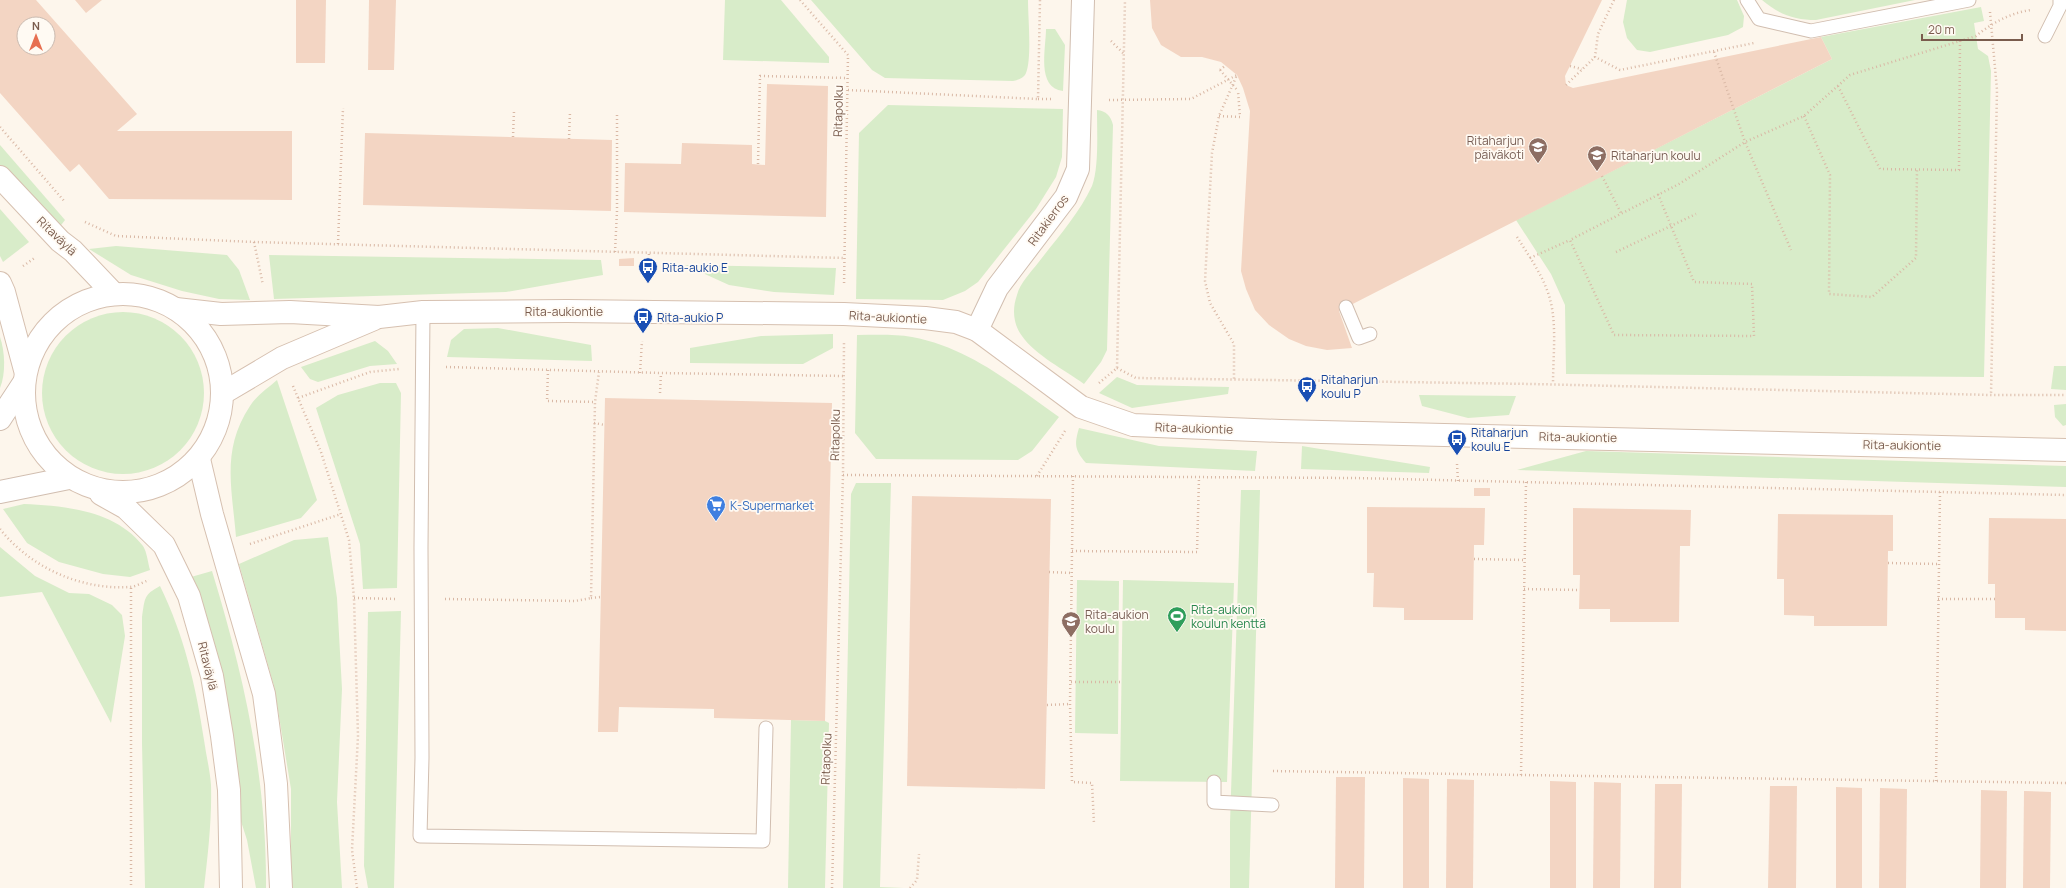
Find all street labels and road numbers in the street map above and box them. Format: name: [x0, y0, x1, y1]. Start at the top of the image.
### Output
street label: Ritapolku: [829, 85, 847, 137]
street label: Ritakierros: [1024, 191, 1072, 249]
street label: Ritaväylä: [33, 213, 81, 259]
street label: Rita-aukiontie: [525, 303, 603, 320]
street label: Rita-aukiontie: [848, 306, 928, 328]
street label: Ritapolku: [826, 409, 844, 461]
street label: Rita-aukiontie: [1155, 418, 1233, 438]
street label: Rita-aukiontie: [1539, 428, 1617, 446]
street label: Rita-aukiontie: [1863, 436, 1941, 454]
street label: Ritaväylä: [194, 640, 222, 692]
street label: Ritapolku: [817, 733, 835, 785]

